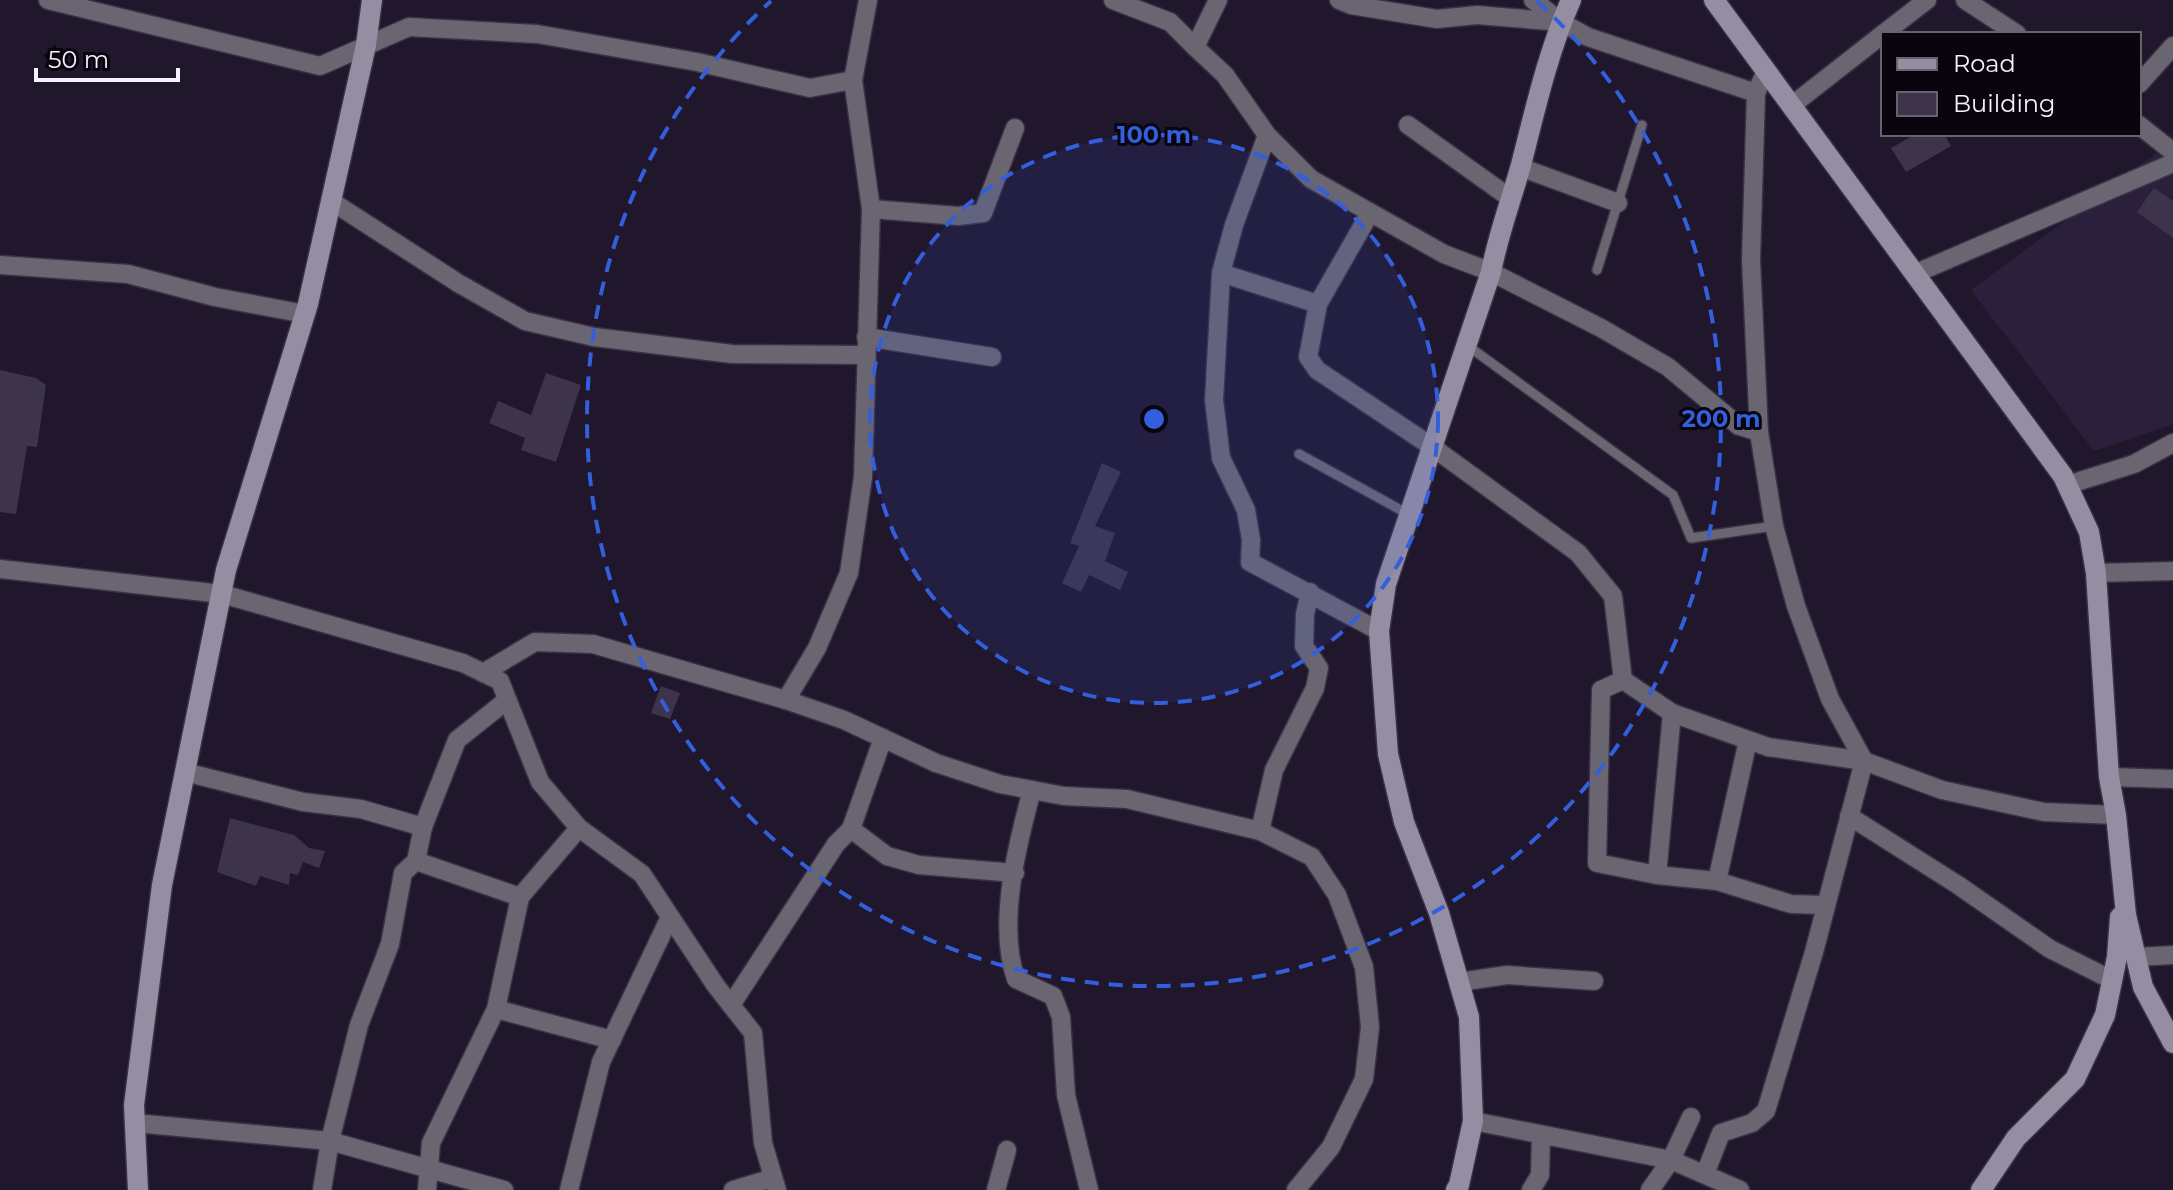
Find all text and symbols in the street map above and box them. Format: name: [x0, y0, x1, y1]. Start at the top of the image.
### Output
scale bar: [36, 32, 178, 82]
legend: [1881, 32, 2141, 136]
text: 50 m: [48, 45, 109, 74]
text: Road: [1953, 49, 2016, 78]
text: Building: [1953, 89, 2056, 118]
text: 100 m: [1117, 120, 1191, 149]
text: 200 m: [1682, 404, 1760, 433]
centre of rings: [1140, 405, 1168, 433]

